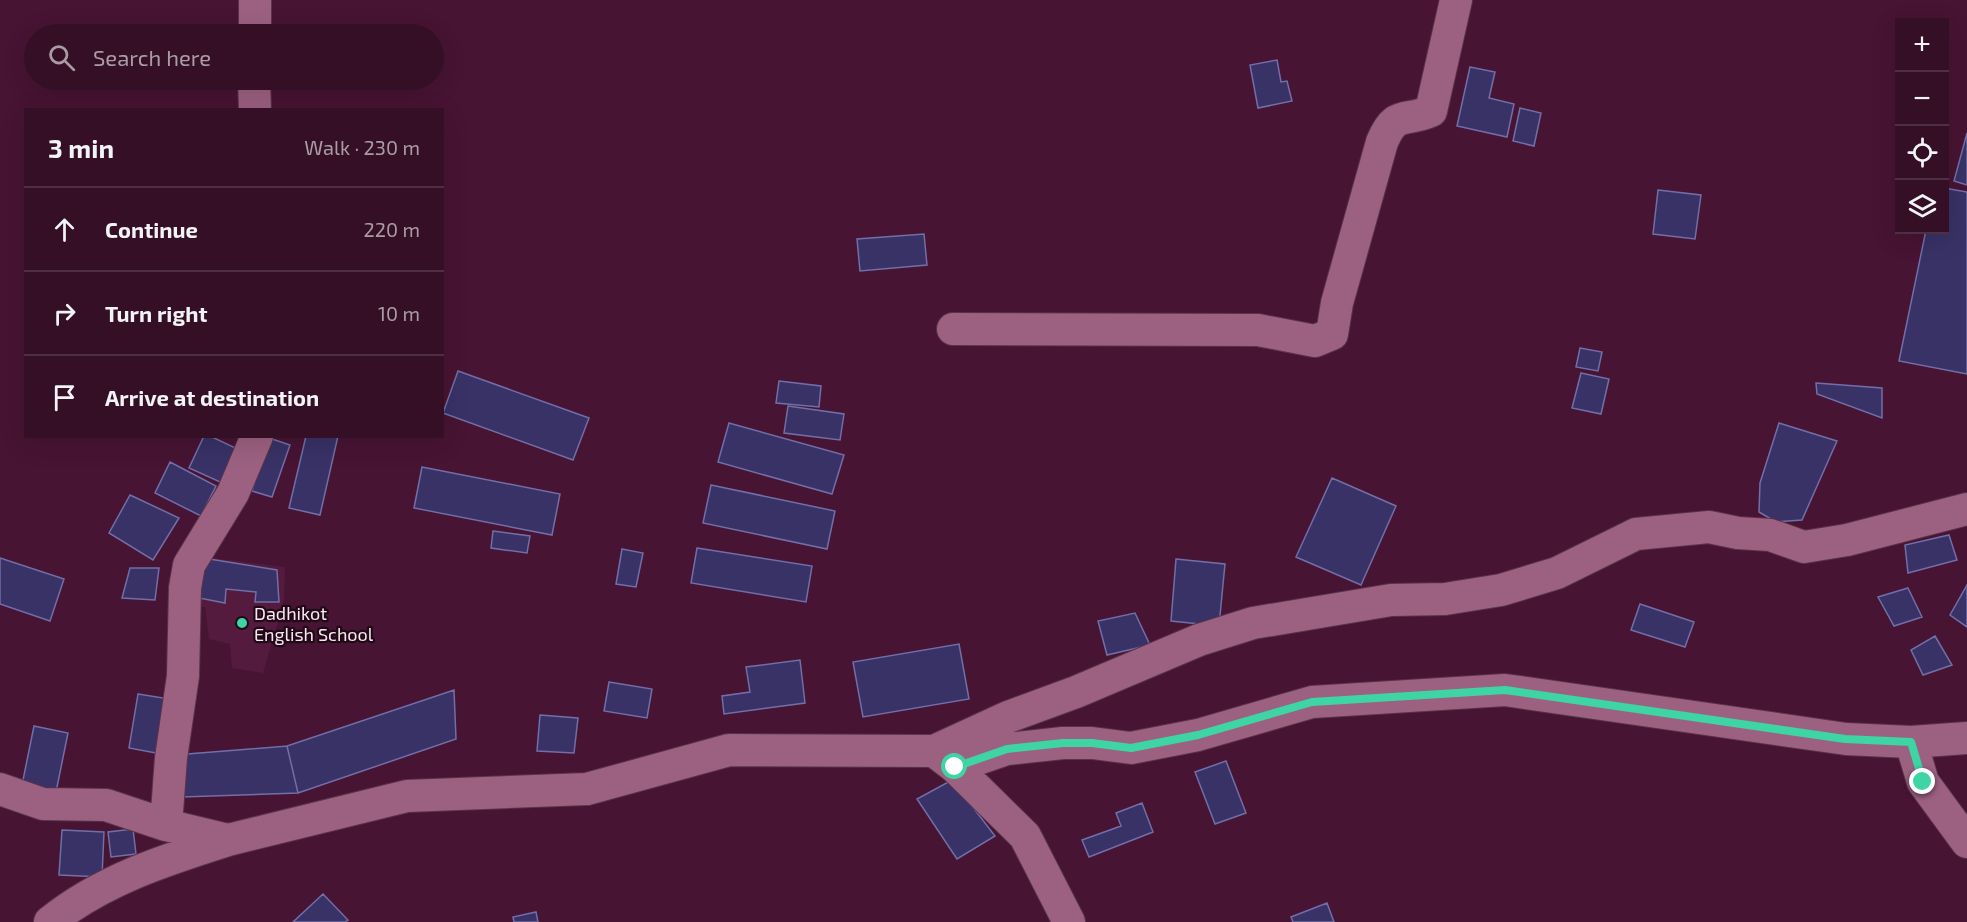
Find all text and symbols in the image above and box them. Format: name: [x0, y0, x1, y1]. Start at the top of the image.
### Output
map controls: [1895, 18, 1949, 234]
button: +: [1895, 18, 1949, 72]
search box: [24, 24, 444, 90]
icon: search: [45, 41, 78, 74]
text: Search here: [93, 44, 211, 70]
button: −: [1895, 72, 1949, 126]
button: locate: [1895, 126, 1949, 180]
text: 3 min: [48, 132, 114, 163]
text: Walk · 230 m: [304, 135, 420, 159]
button: layers: [1895, 180, 1949, 234]
icon: ahead: [48, 213, 81, 246]
text: Continue: [105, 216, 198, 242]
text: 220 m: [363, 217, 420, 241]
icon: right: [48, 297, 81, 330]
text: Turn right: [105, 300, 207, 326]
text: 10 m: [378, 301, 420, 325]
icon: arrive: [48, 381, 81, 414]
text: Arrive at destination: [105, 384, 319, 410]
place label: Dadhikot English School: [254, 602, 374, 645]
marker: Dadhikot English School: [235, 616, 249, 630]
route start: [941, 753, 967, 779]
route end: [1909, 768, 1935, 794]

